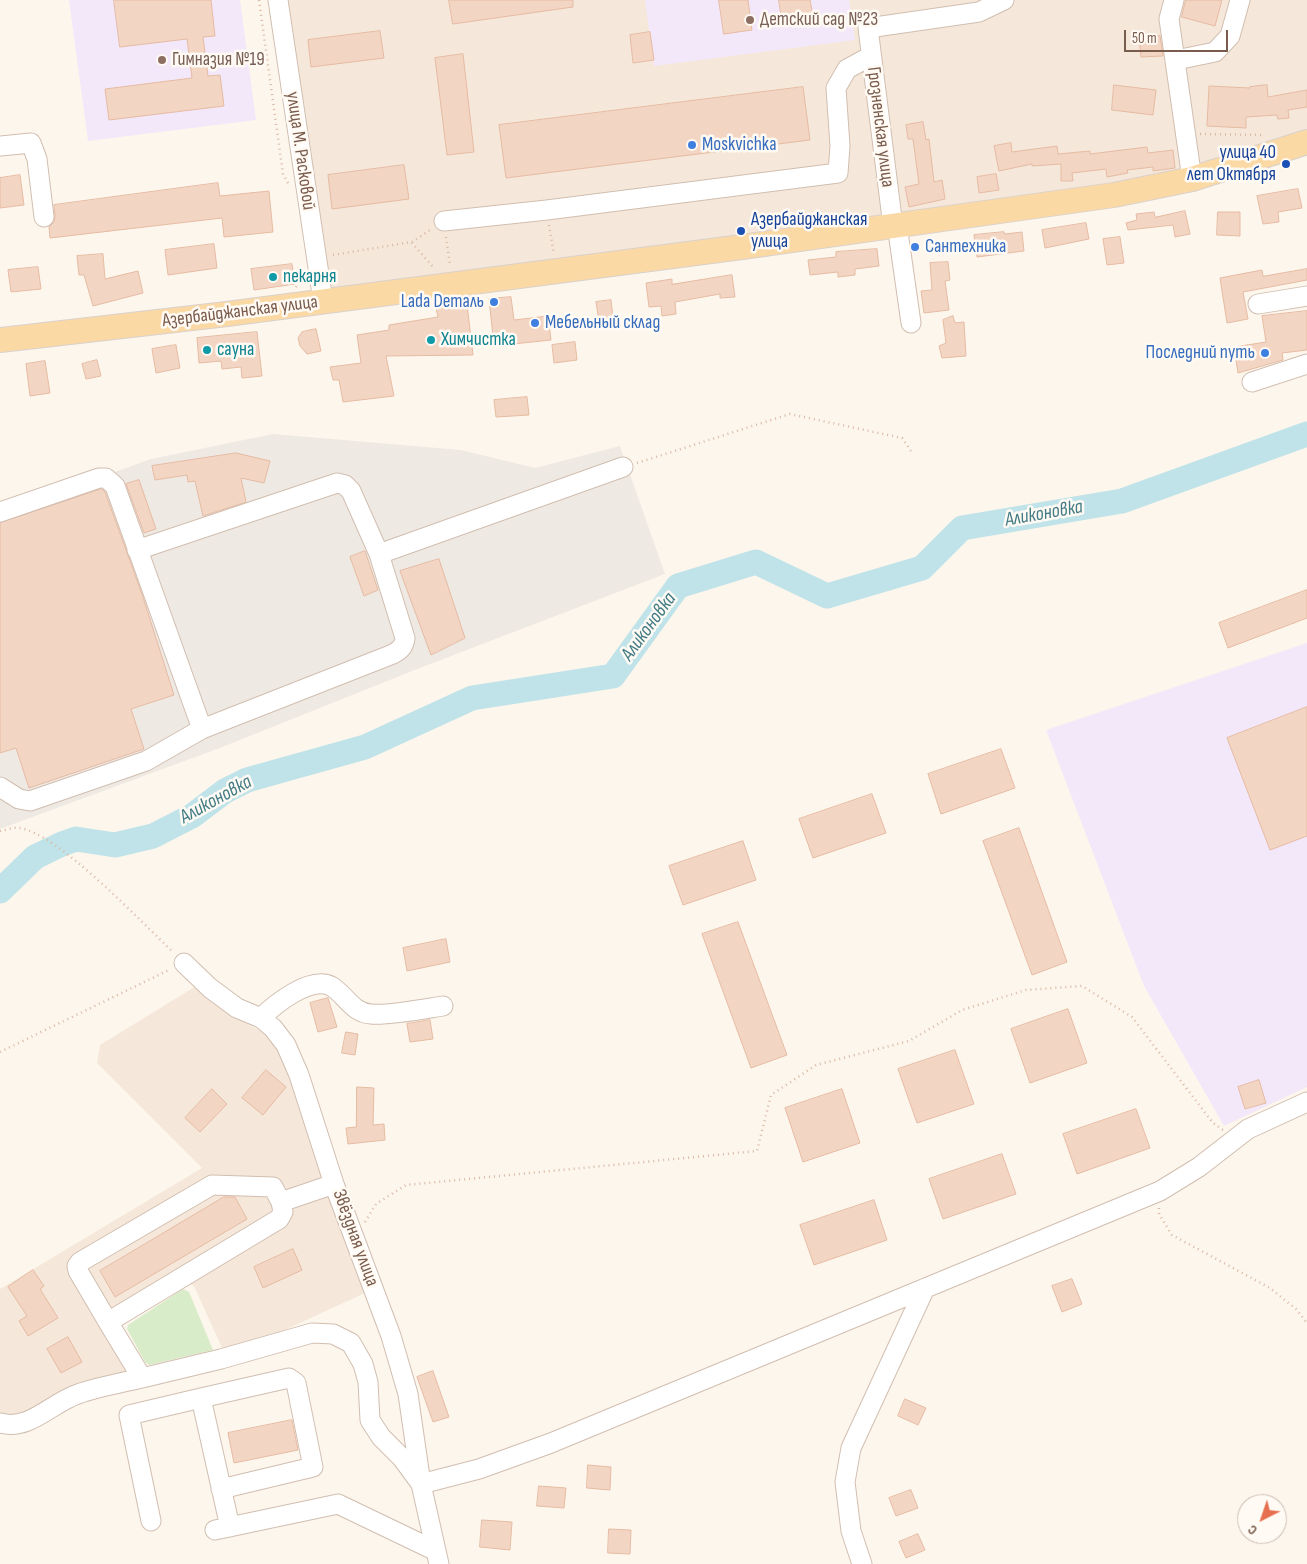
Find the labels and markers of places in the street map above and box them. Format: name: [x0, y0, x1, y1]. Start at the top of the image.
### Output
place label: Детский сад №23: [760, 9, 878, 31]
marker: Детский сад №23: [744, 14, 756, 26]
place label: Гимназия №19: [172, 49, 265, 71]
marker: Гимназия №19: [156, 54, 168, 66]
place label: Moskvichka: [702, 134, 776, 156]
marker: Moskvichka: [686, 139, 698, 151]
place label: улица 40 лет Октября: [1187, 142, 1276, 186]
marker: улица 40 лет Октября: [1280, 158, 1292, 170]
place label: Азербайджанская улица: [751, 209, 867, 253]
marker: Азербайджанская улица: [735, 225, 747, 237]
place label: Сантехника: [925, 236, 1006, 258]
marker: Сантехника: [909, 241, 921, 253]
place label: пекарня: [283, 266, 336, 288]
marker: пекарня: [267, 271, 279, 283]
place label: Lada Dеталь: [401, 291, 484, 313]
marker: Lada Dеталь: [488, 296, 500, 308]
place label: Мебельный склад: [545, 312, 660, 334]
marker: Мебельный склад: [529, 317, 541, 329]
place label: Химчистка: [441, 329, 516, 351]
marker: Химчистка: [425, 334, 437, 346]
place label: сауна: [217, 339, 254, 361]
place label: Последний путь: [1146, 342, 1255, 364]
marker: сауна: [201, 344, 213, 356]
marker: Последний путь: [1259, 347, 1271, 359]

